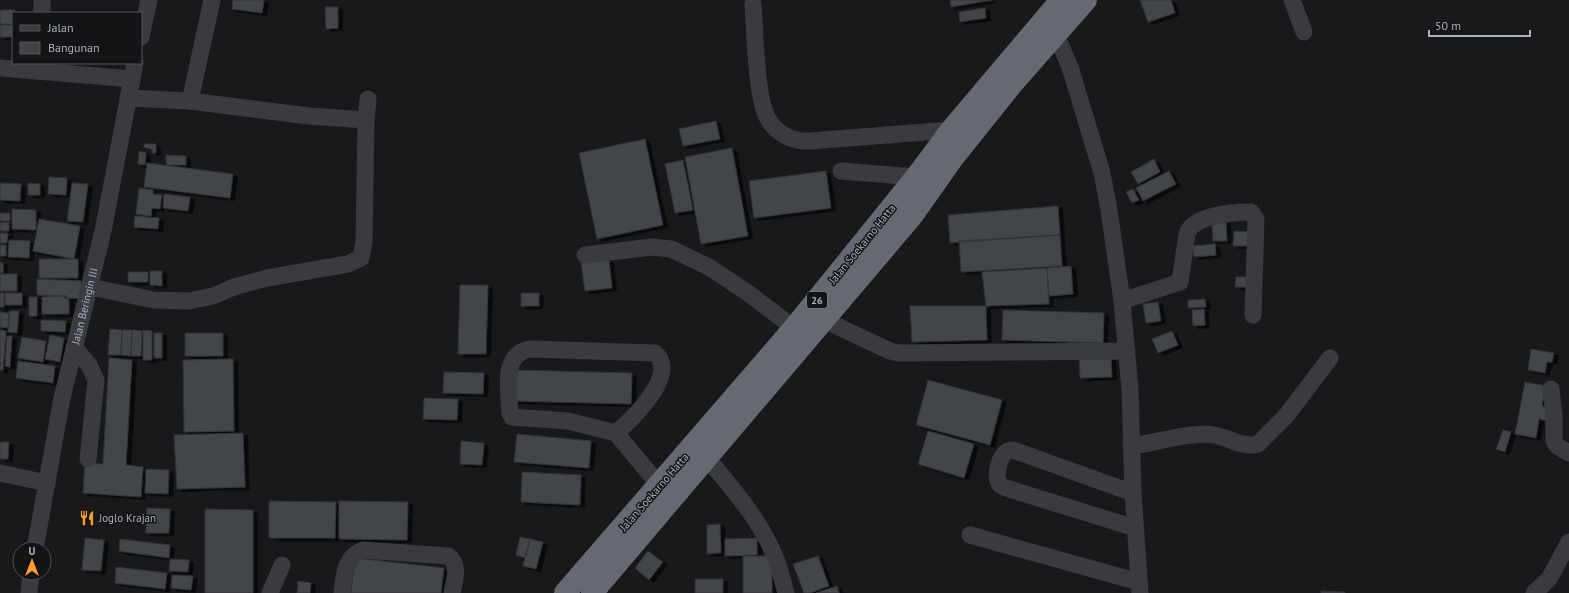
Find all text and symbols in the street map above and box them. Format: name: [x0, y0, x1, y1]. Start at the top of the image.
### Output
legend: [12, 12, 142, 64]
scale bar: [1429, 12, 1530, 38]
text: 50 m: [1435, 18, 1461, 33]
text: Jalan: [47, 20, 73, 35]
text: Bangunan: [48, 40, 100, 55]
street label: Jalan Soekarno Hatta: [825, 201, 898, 288]
street label: Jalan Beringin III: [68, 266, 101, 347]
road number: 26: [807, 292, 827, 308]
street label: Jalan Soekarno Hatta: [616, 450, 692, 535]
restaurant icon: Joglo Krajan: [78, 509, 96, 527]
place label: Joglo Krajan: [98, 511, 156, 525]
north arrow: [12, 541, 52, 581]
text: U: [29, 544, 36, 558]

